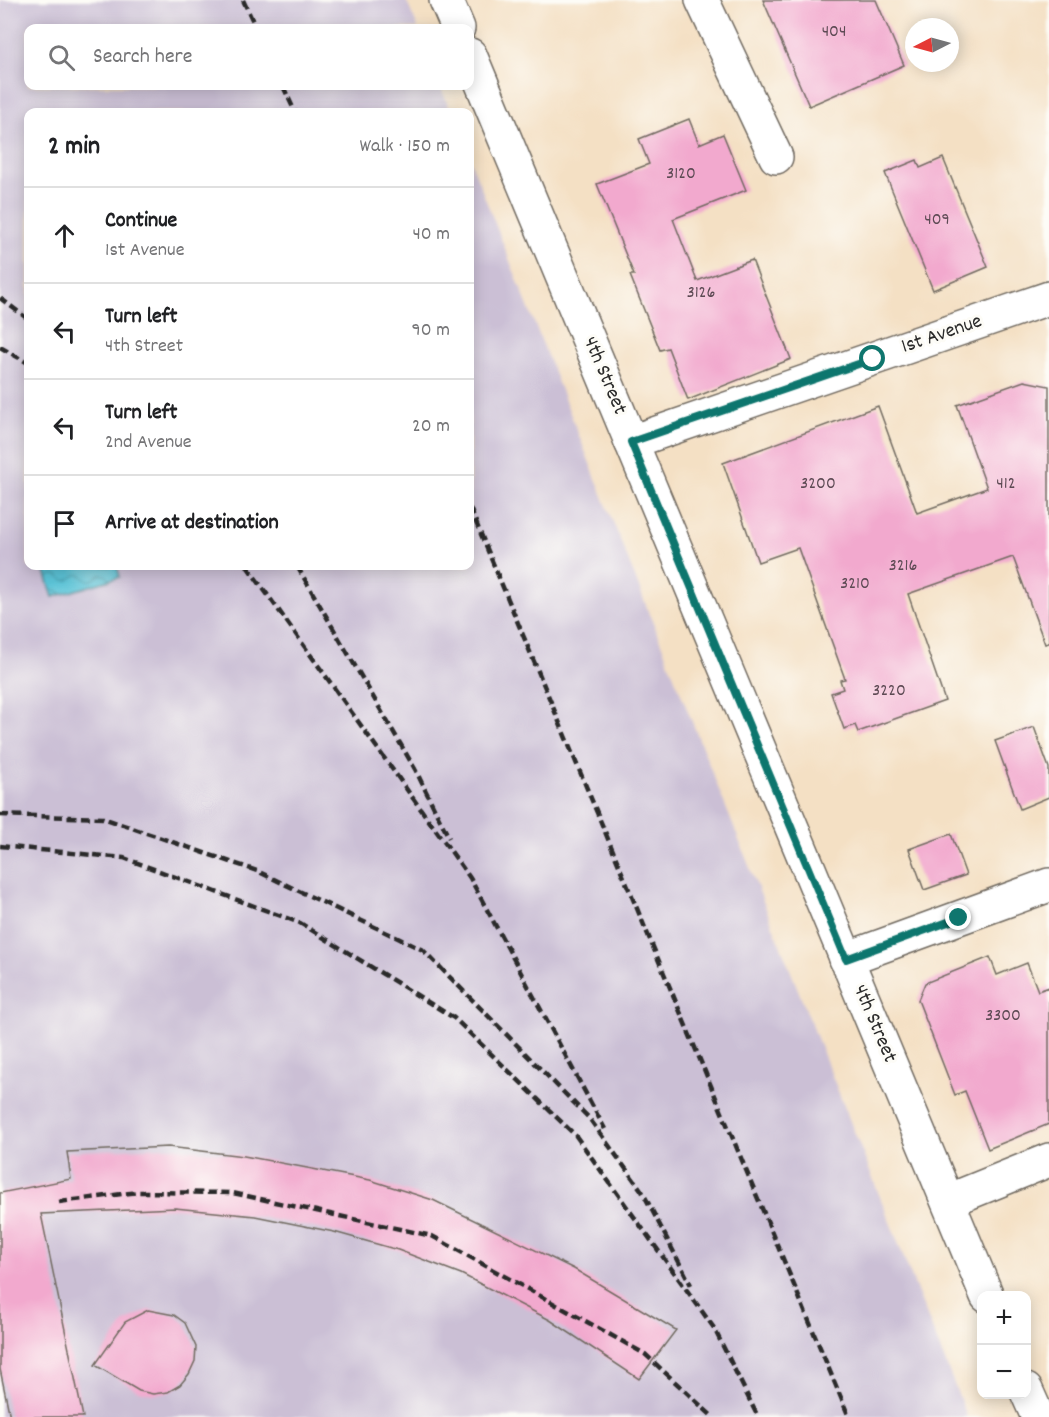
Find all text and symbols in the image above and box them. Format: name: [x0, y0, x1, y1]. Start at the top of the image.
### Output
north arrow: [905, 18, 959, 72]
house number: 404: [822, 20, 846, 45]
search box: [24, 24, 474, 90]
icon: search: [45, 41, 78, 74]
text: Search here: [93, 42, 192, 73]
text: 2 min: [48, 129, 100, 166]
text: Walk · 150 m: [360, 133, 450, 161]
house number: 3120: [666, 162, 696, 187]
text: Continue: [105, 206, 177, 237]
house number: 409: [924, 208, 950, 233]
icon: ahead: [48, 219, 81, 252]
text: 40 m: [412, 221, 450, 249]
text: 1st Avenue: [105, 237, 184, 265]
house number: 3126: [687, 281, 715, 306]
text: Turn left: [105, 302, 177, 333]
street label: 1st Avenue: [898, 307, 986, 363]
icon: left: [48, 315, 81, 348]
text: 90 m: [412, 317, 450, 345]
street label: 4th Street: [574, 332, 634, 420]
text: 4th Street: [105, 333, 183, 361]
route start: [859, 345, 885, 371]
text: Turn left: [105, 398, 177, 429]
icon: left: [48, 411, 81, 444]
text: 20 m: [412, 413, 450, 441]
text: 2nd Avenue: [105, 429, 192, 457]
house number: 3200: [800, 472, 836, 497]
house number: 412: [996, 472, 1016, 497]
icon: arrive: [48, 507, 81, 540]
text: Arrive at destination: [105, 508, 279, 539]
house number: 3216: [889, 554, 917, 579]
house number: 3210: [840, 572, 870, 597]
house number: 3220: [872, 679, 906, 704]
route end: [945, 904, 971, 930]
street label: 4th Street: [844, 980, 904, 1068]
house number: 3300: [985, 1004, 1021, 1029]
map controls: [977, 1291, 1031, 1399]
button: +: [977, 1291, 1031, 1345]
button: −: [977, 1345, 1031, 1399]

